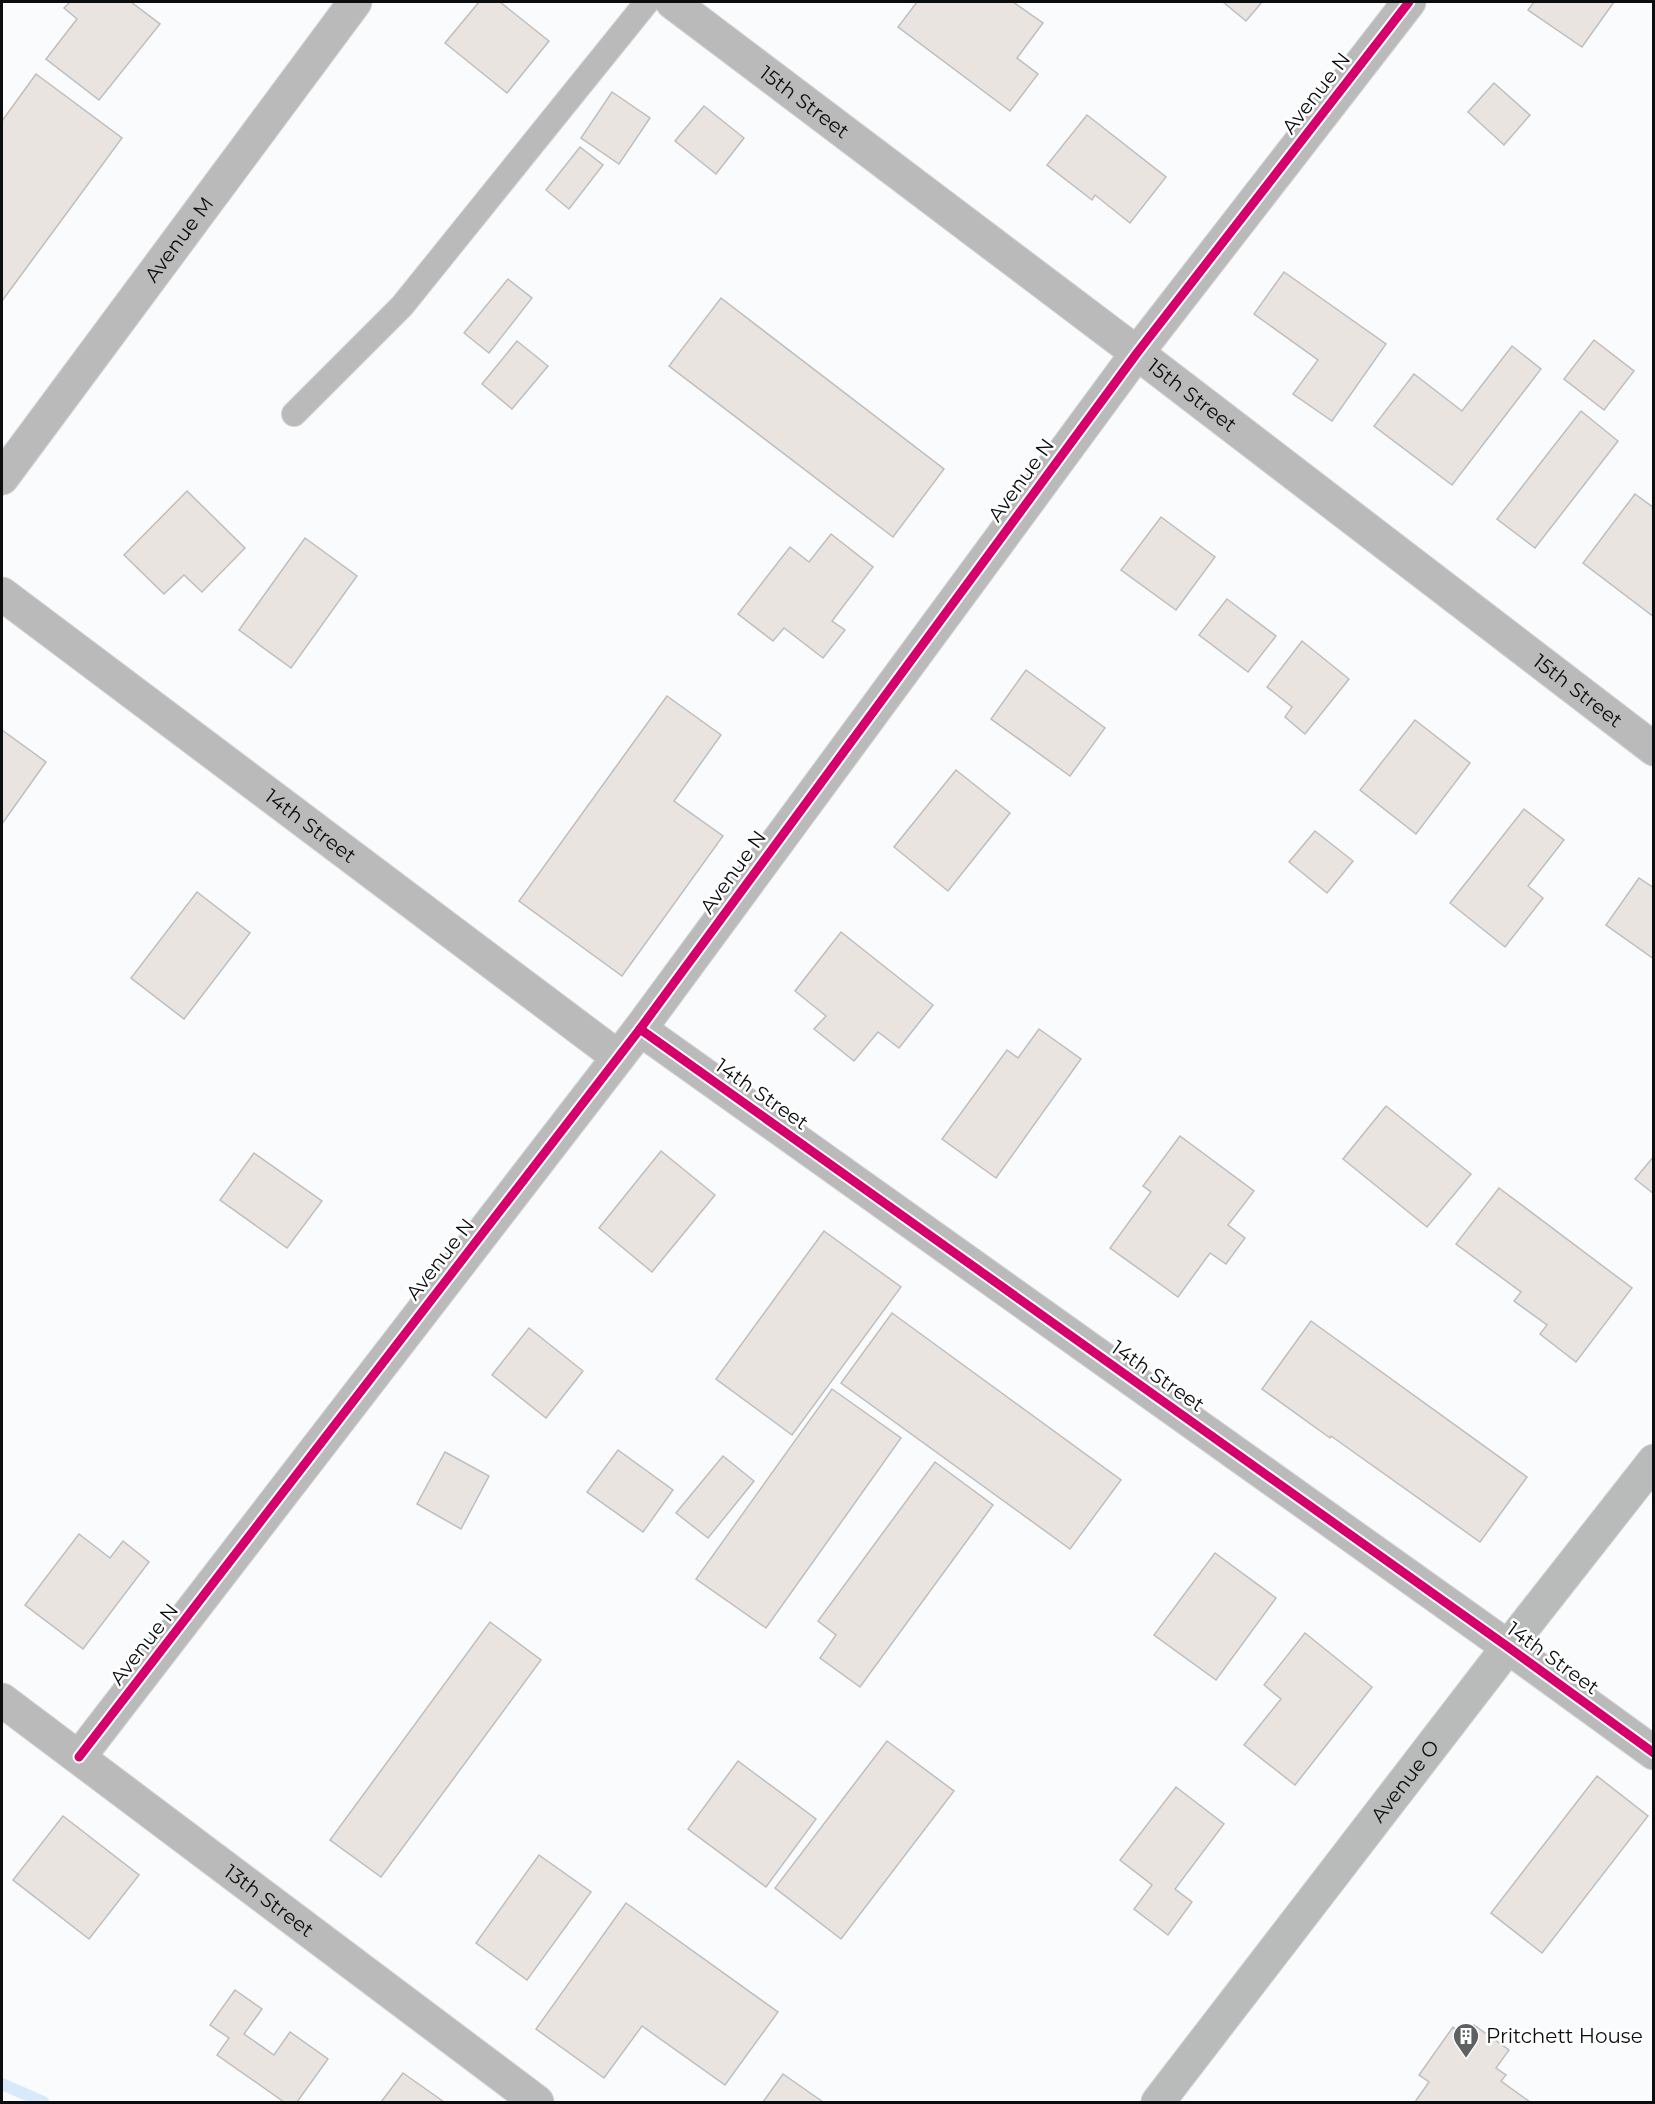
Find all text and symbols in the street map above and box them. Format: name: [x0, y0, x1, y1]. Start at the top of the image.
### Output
street label: Avenue N: [1277, 47, 1355, 139]
street label: 15th Street: [755, 61, 854, 144]
street label: Avenue M: [140, 192, 218, 287]
street label: 15th Street: [1143, 353, 1241, 437]
street label: Avenue N: [983, 434, 1059, 526]
street label: 15th Street: [1529, 649, 1627, 732]
street label: 14th Street: [260, 784, 361, 868]
street label: Avenue N: [695, 826, 771, 918]
street label: 14th Street: [711, 1053, 813, 1135]
street label: Avenue N: [401, 1213, 479, 1305]
street label: 14th Street: [1107, 1335, 1209, 1417]
street label: Avenue N: [105, 1598, 183, 1690]
street label: 14th Street: [1502, 1617, 1604, 1699]
street label: Avenue O: [1366, 1735, 1444, 1827]
street label: 13th Street: [219, 1859, 319, 1942]
building icon: Pritchett House: [1451, 2021, 1481, 2059]
place label: Pritchett House: [1486, 2024, 1643, 2048]

